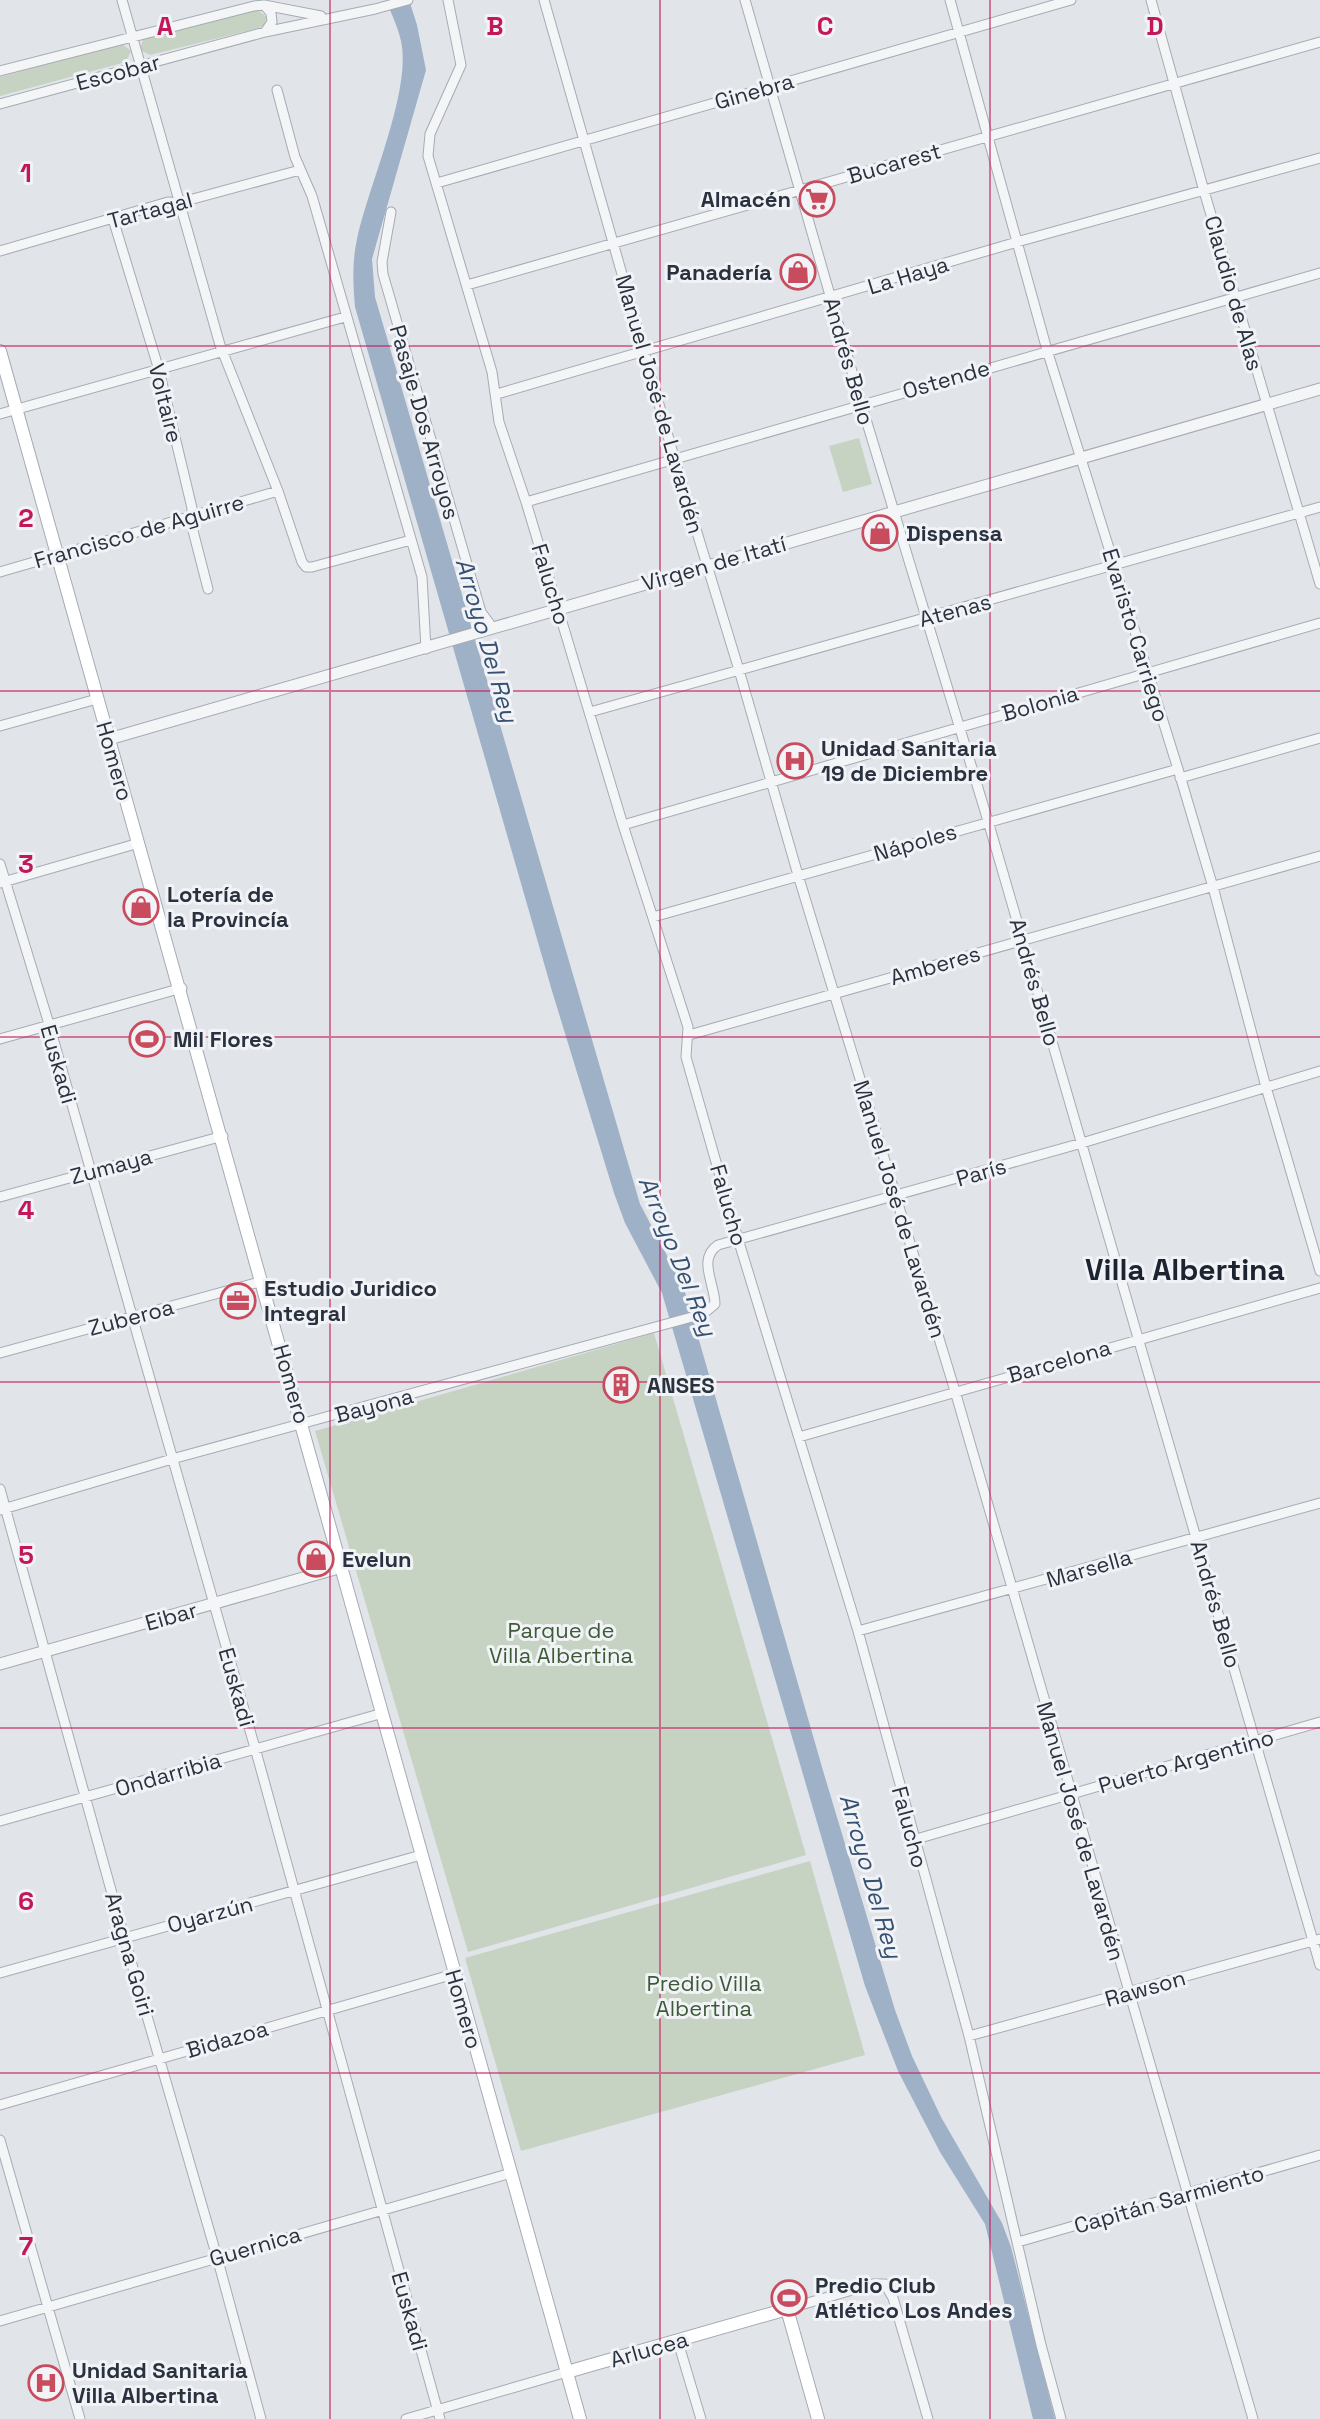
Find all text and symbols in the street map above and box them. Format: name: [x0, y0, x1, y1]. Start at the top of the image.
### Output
text: A: [157, 9, 174, 43]
text: B: [486, 9, 504, 43]
text: C: [817, 9, 833, 43]
text: D: [1146, 9, 1164, 43]
street label: Escobar: [73, 47, 163, 97]
street label: Ginebra: [711, 66, 797, 116]
street label: Bucarest: [844, 136, 944, 190]
text: 1: [20, 156, 32, 190]
supermarket icon: Almacén: [798, 180, 836, 218]
street label: Tartagal: [105, 185, 195, 235]
place label: Almacén: [701, 185, 791, 213]
street label: Claudio de Alas: [1198, 212, 1270, 374]
street label: La Haya: [864, 249, 952, 301]
shop icon: Panadería: [779, 253, 817, 291]
place label: Panadería: [666, 258, 772, 286]
street label: Manuel José de Lavardén: [610, 271, 710, 537]
street label: Andrés Bello: [817, 294, 881, 428]
street label: Pasaje Dos Arroyos: [384, 321, 466, 523]
street label: Ostende: [899, 353, 993, 405]
street label: Voltaire: [143, 360, 189, 446]
street label: Francisco de Aguirre: [31, 488, 247, 574]
text: 2: [18, 501, 34, 535]
shop icon: Dispensa: [861, 514, 899, 552]
place label: Dispensa: [906, 519, 1003, 547]
street label: Virgen de Itatí: [639, 529, 790, 597]
street label: Falucho: [525, 540, 577, 628]
street label: Evaristo Carriego: [1096, 545, 1176, 725]
water label: Arroyo Del Rey: [449, 554, 526, 727]
street label: Atenas: [916, 587, 994, 633]
street label: Bolonia: [998, 679, 1082, 727]
street label: Homero: [90, 718, 140, 804]
place label: Unidad Sanitaria 19 de Diciembre: [821, 734, 997, 787]
hospital icon: Unidad Sanitaria 19 de Diciembre: [776, 742, 814, 780]
street label: Nápoles: [870, 817, 960, 867]
text: 3: [18, 847, 34, 881]
place label: Lotería de la Provincía: [167, 880, 289, 933]
shop icon: Lotería de la Provincía: [122, 888, 160, 926]
street label: Andrés Bello: [1003, 915, 1067, 1049]
street label: Amberes: [887, 939, 983, 991]
sports icon: Mil Flores: [128, 1020, 166, 1058]
street label: Euskadi: [34, 1021, 84, 1107]
place label: Mil Flores: [173, 1025, 273, 1053]
street label: Manuel José de Lavardén: [847, 1077, 953, 1341]
street label: Zumaya: [67, 1142, 155, 1190]
street label: París: [953, 1152, 1009, 1192]
street label: Falucho: [704, 1161, 754, 1249]
water label: Arroyo Del Rey: [632, 1172, 725, 1342]
text: 4: [18, 1193, 34, 1227]
district label: Villa Albertina: [1085, 1250, 1285, 1289]
place label: Estudio Juridico Integral: [264, 1274, 437, 1327]
office icon: Estudio Juridico Integral: [219, 1282, 257, 1320]
street label: Zuberoa: [85, 1292, 177, 1342]
street label: Barcelona: [1004, 1333, 1114, 1389]
street label: Homero: [267, 1341, 317, 1427]
building icon: ANSES: [602, 1366, 640, 1404]
place label: ANSES: [647, 1371, 715, 1399]
street label: Bayona: [332, 1381, 417, 1429]
street label: Andrés Bello: [1184, 1537, 1248, 1671]
text: 5: [18, 1538, 34, 1572]
shop icon: Evelun: [297, 1540, 335, 1578]
street label: Marsella: [1043, 1542, 1135, 1594]
place label: Evelun: [342, 1545, 412, 1573]
street label: Eibar: [142, 1595, 200, 1637]
park label: Parque de Villa Albertina: [489, 1616, 633, 1669]
street label: Euskadi: [212, 1644, 262, 1730]
street label: Manuel José de Lavardén: [1031, 1698, 1131, 1964]
street label: Puerto Argentino: [1095, 1723, 1277, 1799]
street label: Ondarribia: [112, 1745, 225, 1803]
street label: Falucho: [886, 1783, 934, 1871]
water label: Arroyo Del Rey: [833, 1790, 910, 1963]
text: 6: [18, 1884, 34, 1918]
street label: Aragna Goiri: [99, 1889, 161, 2019]
street label: Oyarzún: [164, 1889, 256, 1939]
street label: Rawson: [1101, 1963, 1189, 2013]
street label: Homero: [439, 1966, 489, 2052]
park label: Predio Villa Albertina: [646, 1969, 762, 2022]
street label: Bidazoa: [183, 2014, 272, 2064]
street label: Capitán Sarmiento: [1071, 2158, 1267, 2240]
street label: Guernica: [206, 2219, 304, 2272]
text: 7: [19, 2229, 33, 2263]
street label: Euskadi: [385, 2268, 435, 2354]
place label: Predio Club Atlético Los Andes: [815, 2271, 1012, 2324]
sports icon: Predio Club Atlético Los Andes: [770, 2279, 808, 2317]
street label: Arlucea: [607, 2324, 692, 2373]
place label: Unidad Sanitaria Villa Albertina: [72, 2356, 248, 2409]
hospital icon: Unidad Sanitaria Villa Albertina: [27, 2364, 65, 2402]

